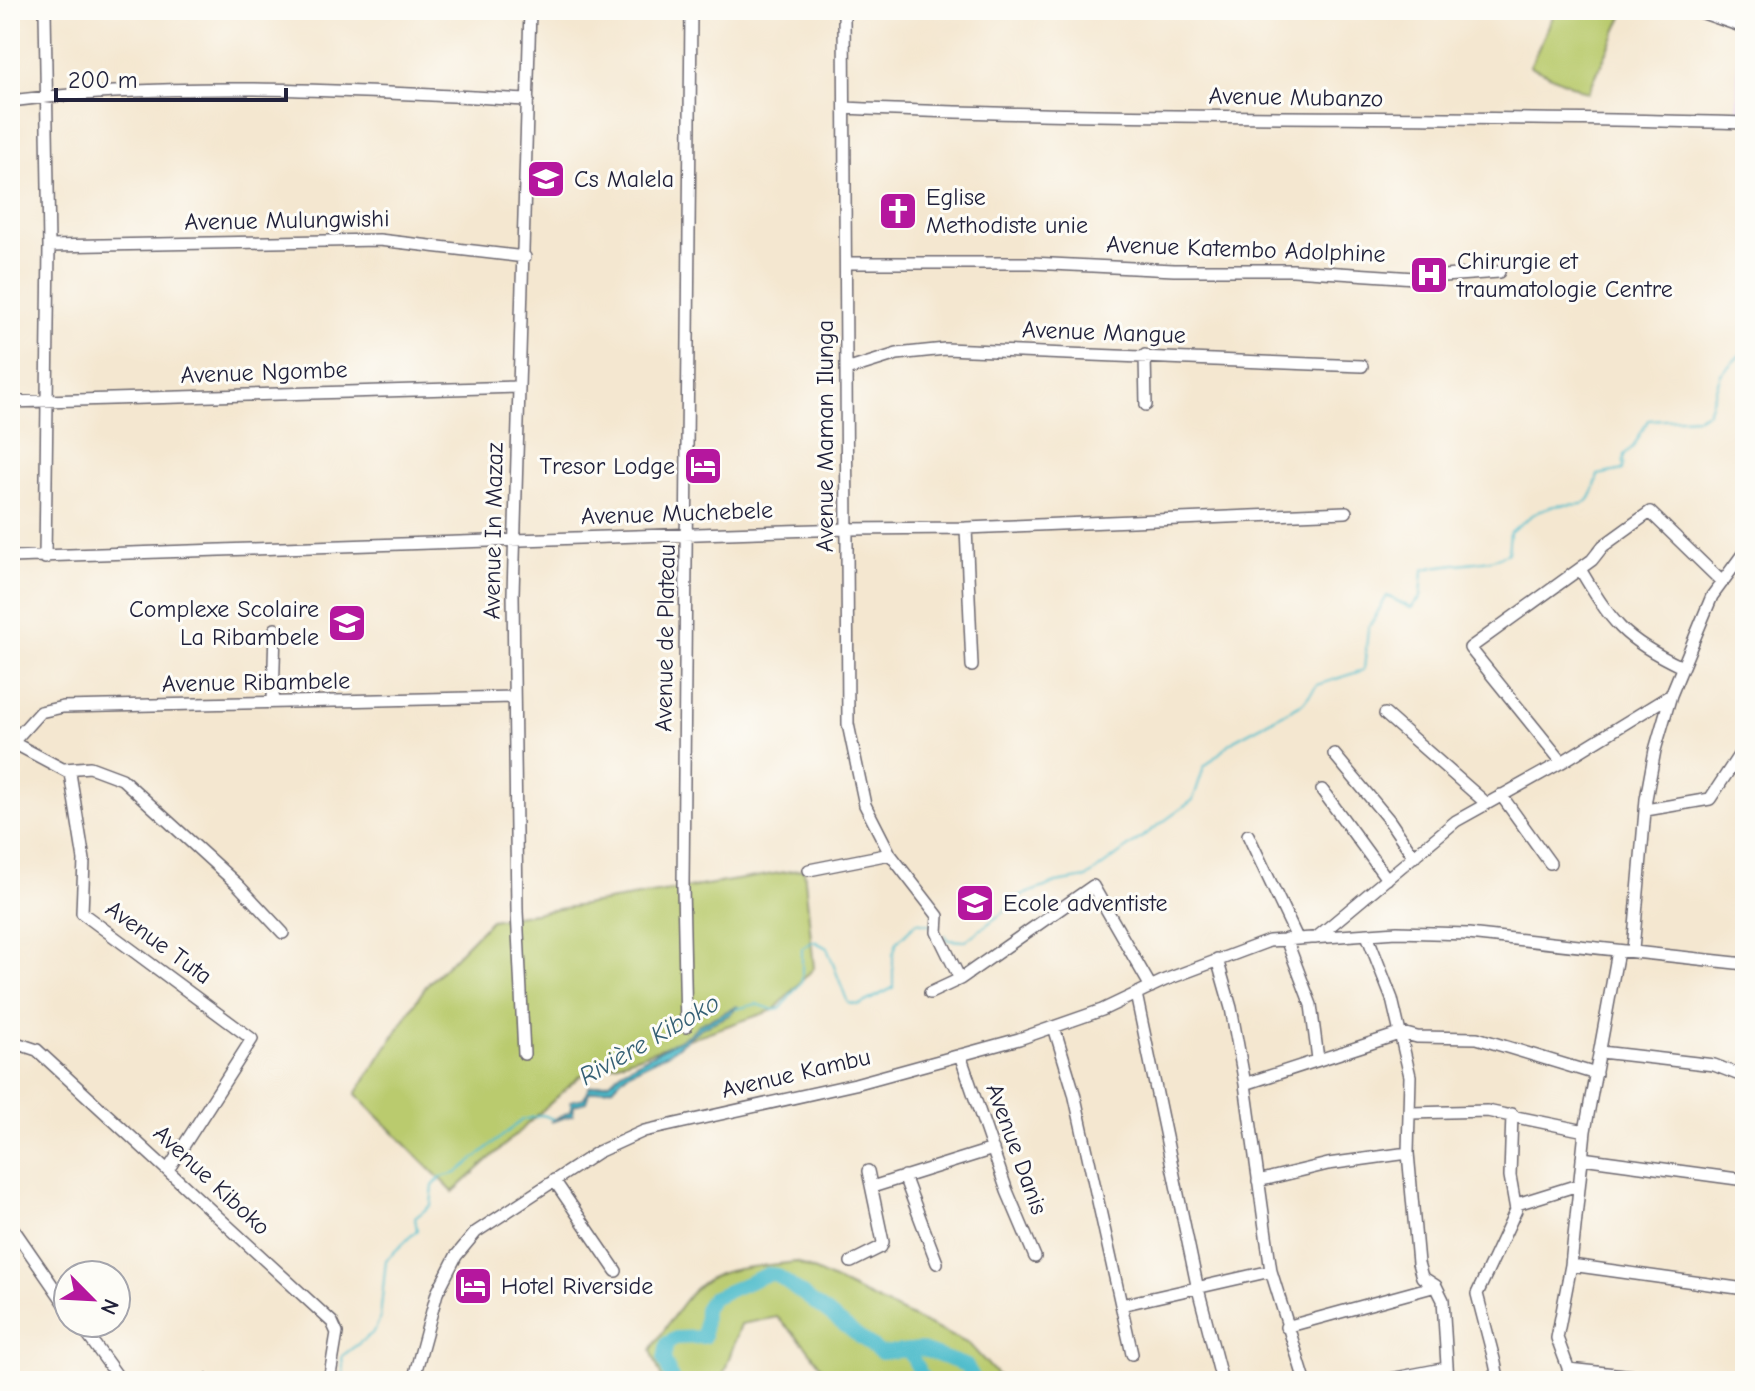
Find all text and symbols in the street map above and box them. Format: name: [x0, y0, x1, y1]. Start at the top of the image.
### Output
scale bar: [56, 52, 286, 102]
text: 200 m: [68, 66, 138, 94]
street label: Avenue Mubanzo: [1209, 81, 1383, 113]
school or university icon: Cs Malela: [525, 158, 567, 200]
place label: Cs Malela: [574, 165, 674, 193]
place label: Eglise Methodiste unie: [926, 183, 1088, 239]
church icon: Eglise Methodiste unie: [877, 190, 919, 232]
street label: Avenue Mulungwishi: [184, 204, 390, 236]
street label: Avenue Katembo Adolphine: [1106, 230, 1386, 268]
place label: Chirurgie et traumatologie Centre: [1456, 247, 1673, 303]
hospital icon: Chirurgie et traumatologie Centre: [1408, 254, 1450, 296]
street label: Avenue Mangue: [1022, 315, 1186, 349]
street label: Avenue Maman Ilunga: [811, 320, 839, 552]
street label: Avenue Ngombe: [180, 355, 348, 389]
street label: Avenue In Mazaz: [477, 442, 509, 620]
hotel icon: Tresor Lodge: [682, 445, 724, 487]
place label: Tresor Lodge: [539, 452, 675, 480]
street label: Avenue Muchebele: [581, 496, 773, 530]
street label: Avenue de Plateau: [649, 544, 681, 732]
place label: Complexe Scolaire La Ribambele: [129, 595, 319, 651]
school or university icon: Complexe Scolaire La Ribambele: [326, 602, 368, 644]
street label: Avenue Ribambele: [162, 666, 350, 698]
school or university icon: Ecole adventiste: [954, 882, 996, 924]
place label: Ecole adventiste: [1003, 889, 1167, 917]
street label: Avenue Tuta: [100, 894, 218, 990]
water label: Rivière Kiboko: [574, 988, 725, 1092]
street label: Avenue Kambu: [719, 1042, 873, 1104]
street label: Avenue Danis: [980, 1080, 1054, 1218]
street label: Avenue Kiboko: [148, 1119, 276, 1241]
north arrow: [52, 1259, 132, 1339]
hotel icon: Hotel Riverside: [452, 1265, 494, 1307]
place label: Hotel Riverside: [501, 1272, 653, 1300]
text: N: [95, 1295, 124, 1319]

